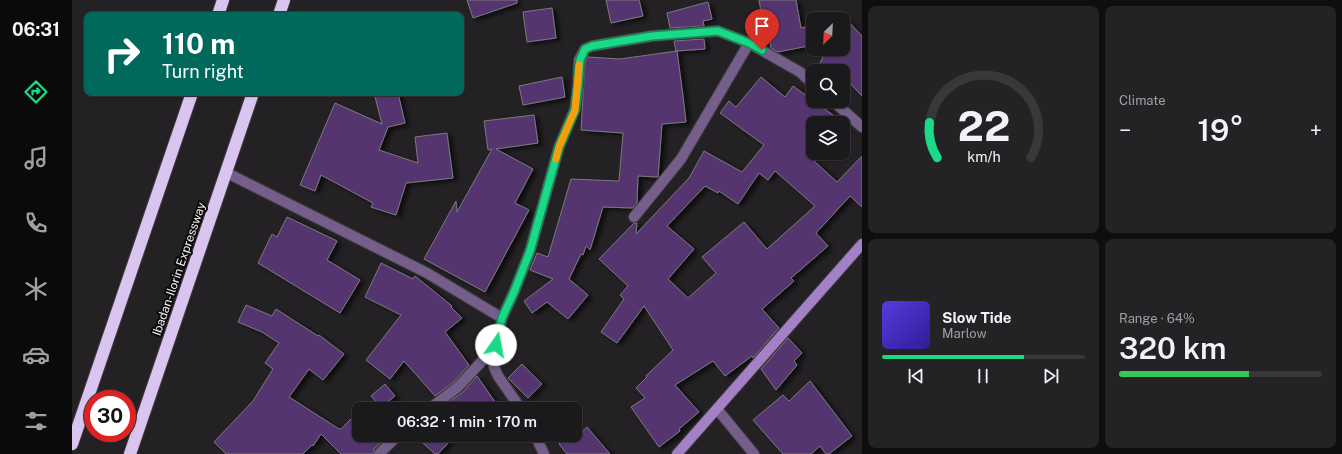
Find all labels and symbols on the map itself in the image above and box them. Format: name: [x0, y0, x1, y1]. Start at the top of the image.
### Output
pin: [745, 9, 779, 50]
north arrow: [806, 12, 850, 56]
street label: Ibadan-Ilorin Expressway: [150, 200, 209, 338]
position arrow: [475, 324, 517, 366]
speed limit sign: 30: [84, 390, 136, 442]

